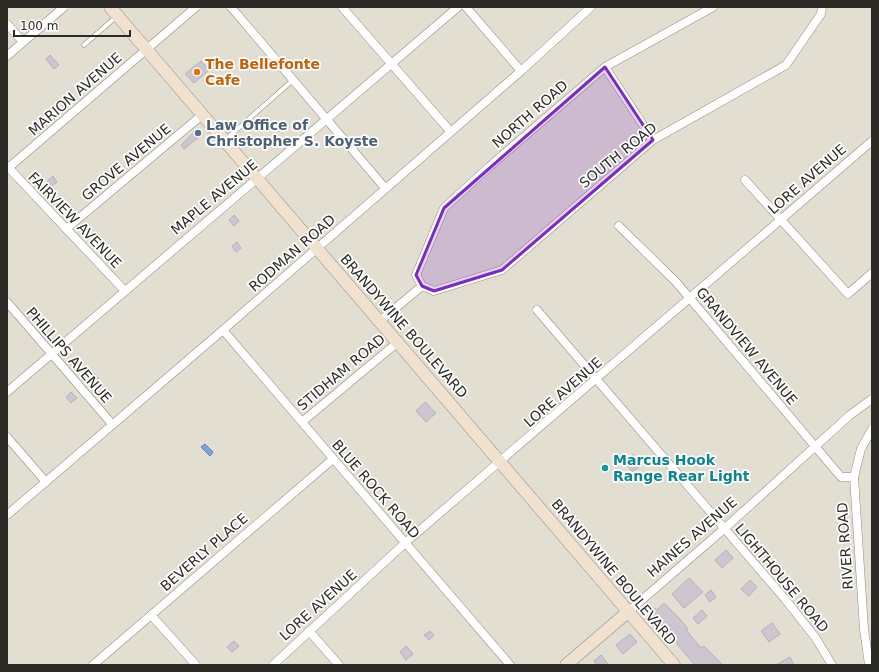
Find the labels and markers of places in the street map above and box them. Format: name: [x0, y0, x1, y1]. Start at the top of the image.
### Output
place label: The Bellefonte Cafe: [205, 56, 320, 88]
marker: The Bellefonte Cafe: [192, 67, 202, 77]
place label: Law Office of Christopher S. Koyste: [206, 117, 378, 149]
marker: Law Office of Christopher S. Koyste: [193, 128, 203, 138]
place label: Marcus Hook Range Rear Light: [613, 452, 750, 484]
marker: Marcus Hook Range Rear Light: [600, 463, 610, 473]

